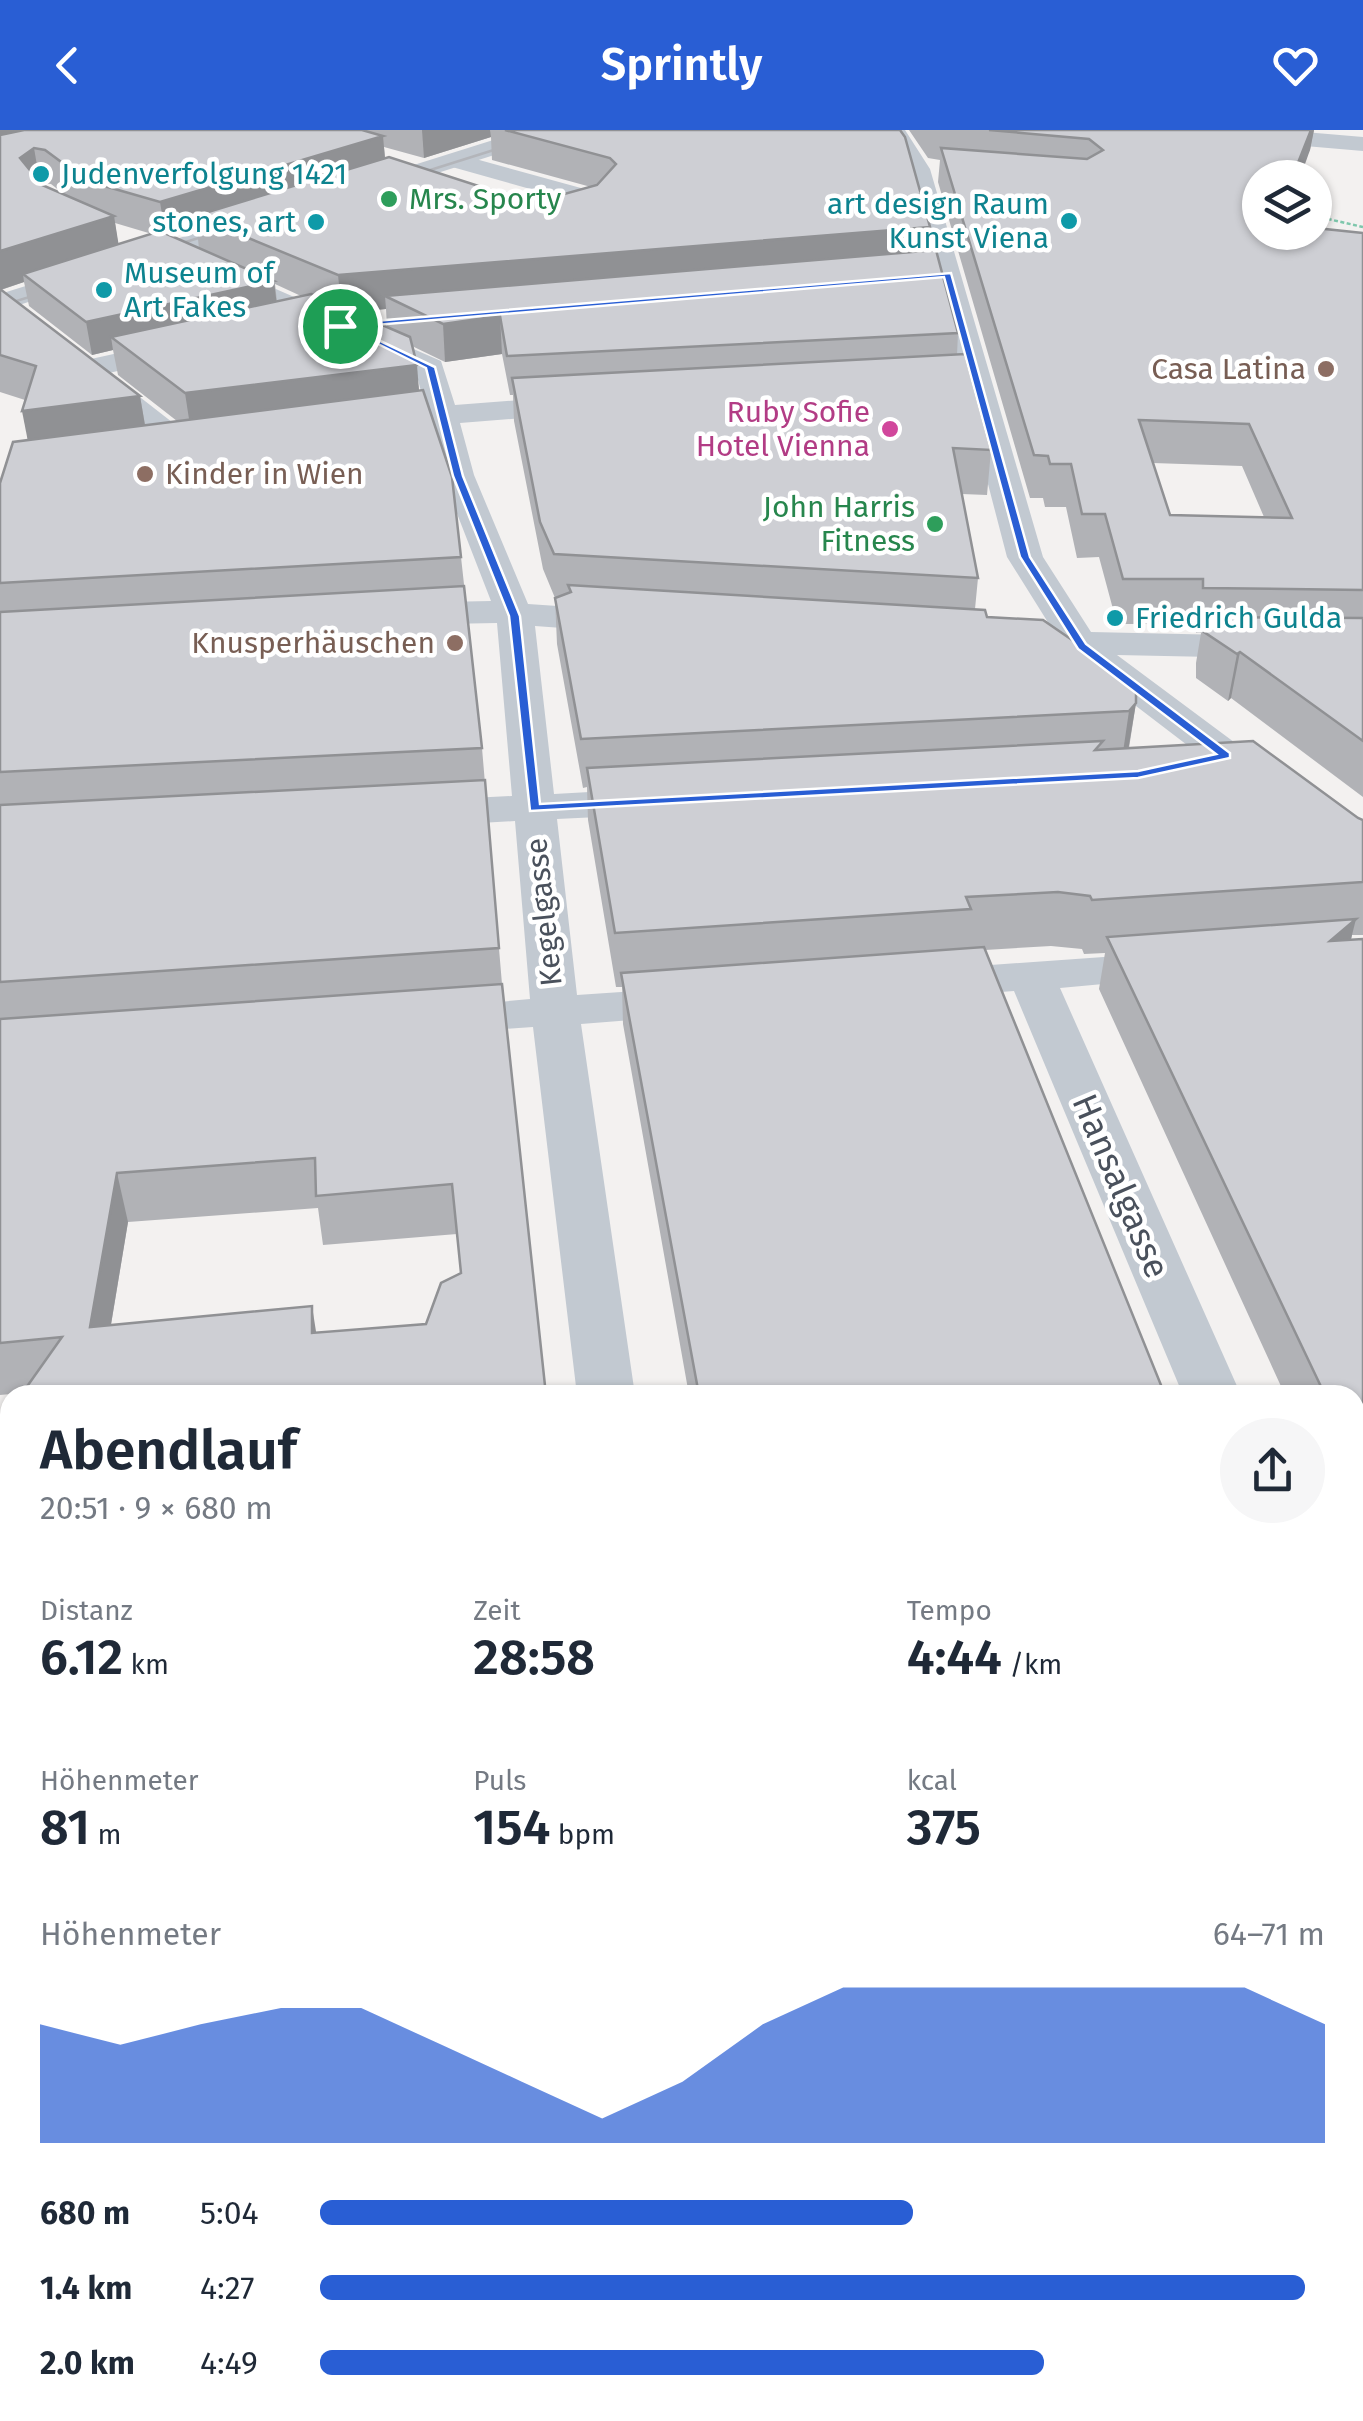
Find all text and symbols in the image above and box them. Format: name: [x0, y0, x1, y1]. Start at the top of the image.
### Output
icon: back: [40, 38, 95, 93]
text: Sprintly: [601, 38, 762, 92]
icon: heart: [1268, 38, 1323, 93]
place label: Judenverfolgung 1421: [61, 156, 347, 192]
map controls: [1242, 160, 1332, 250]
button: layers: [1242, 160, 1332, 250]
marker: Judenverfolgung 1421: [30, 163, 52, 185]
place label: Mrs. Sporty: [409, 181, 562, 217]
place label: art design Raum Kunst Viena: [827, 186, 1049, 256]
marker: Mrs. Sporty: [378, 188, 400, 210]
place label: stones, art: [152, 204, 296, 240]
marker: art design Raum Kunst Viena: [1058, 210, 1080, 232]
marker: stones, art: [305, 211, 327, 233]
place label: Museum of Art Fakes: [124, 255, 276, 325]
marker: Museum of Art Fakes: [93, 279, 115, 301]
pin: [298, 284, 383, 369]
icon: arrive: [313, 299, 368, 354]
place label: Casa Latina: [1151, 351, 1306, 387]
marker: Casa Latina: [1315, 358, 1337, 380]
place label: Ruby Sofie Hotel Vienna: [696, 394, 870, 464]
marker: Ruby Sofie Hotel Vienna: [879, 418, 901, 440]
place label: Kinder in Wien: [165, 456, 364, 492]
marker: Kinder in Wien: [134, 463, 156, 485]
place label: John Harris Fitness: [763, 489, 915, 559]
marker: John Harris Fitness: [924, 513, 946, 535]
place label: Friedrich Gulda: [1135, 600, 1342, 636]
marker: Friedrich Gulda: [1104, 607, 1126, 629]
place label: Knusperhäuschen: [191, 625, 435, 661]
marker: Knusperhäuschen: [444, 632, 466, 654]
street label: Kegelgasse: [518, 836, 570, 988]
street label: Hansalgasse: [1063, 1088, 1179, 1284]
text: Abendlauf: [40, 1418, 297, 1484]
button: share: [1220, 1418, 1325, 1523]
text: 20:51 · 9 × 680 m: [40, 1489, 273, 1527]
text: Distanz: [40, 1594, 133, 1627]
text: Zeit: [473, 1594, 521, 1627]
text: Tempo: [907, 1594, 992, 1627]
text: 6.12: [40, 1627, 123, 1687]
text: 28:58: [473, 1627, 595, 1687]
text: 4:44: [907, 1627, 1002, 1687]
text: km: [123, 1648, 169, 1681]
text: /km: [1002, 1648, 1062, 1681]
text: Höhenmeter: [40, 1764, 198, 1797]
text: Puls: [473, 1764, 526, 1797]
text: kcal: [907, 1764, 957, 1797]
text: 81: [40, 1797, 90, 1857]
text: 154: [473, 1797, 550, 1857]
text: 375: [907, 1797, 981, 1857]
text: m: [90, 1818, 121, 1851]
text: bpm: [550, 1818, 615, 1851]
text: Höhenmeter: [40, 1915, 221, 1953]
text: 64–71 m: [1213, 1915, 1325, 1953]
text: 680 m: [40, 2194, 130, 2232]
text: 5:04: [200, 2194, 259, 2232]
text: 1.4 km: [40, 2269, 132, 2307]
text: 4:27: [200, 2269, 254, 2307]
text: 2.0 km: [40, 2344, 135, 2382]
text: 4:49: [200, 2344, 258, 2382]

